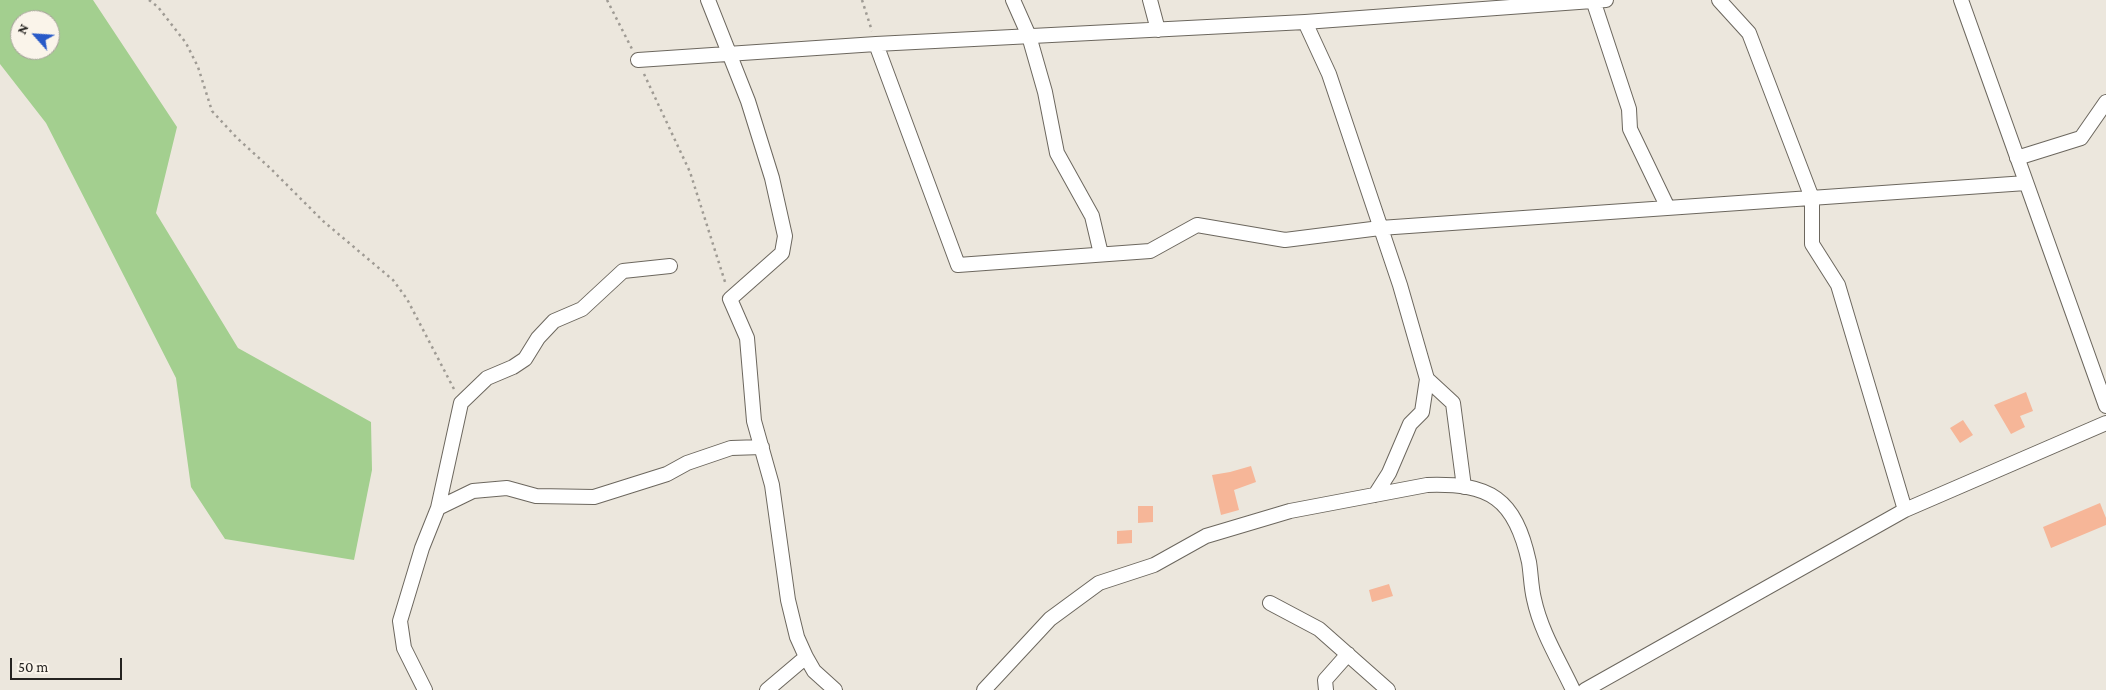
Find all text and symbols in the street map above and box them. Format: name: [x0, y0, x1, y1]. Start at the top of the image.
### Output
north arrow: [10, 10, 60, 60]
text: N: [13, 21, 32, 37]
scale bar: [12, 648, 125, 680]
text: 50 m: [18, 659, 48, 675]

